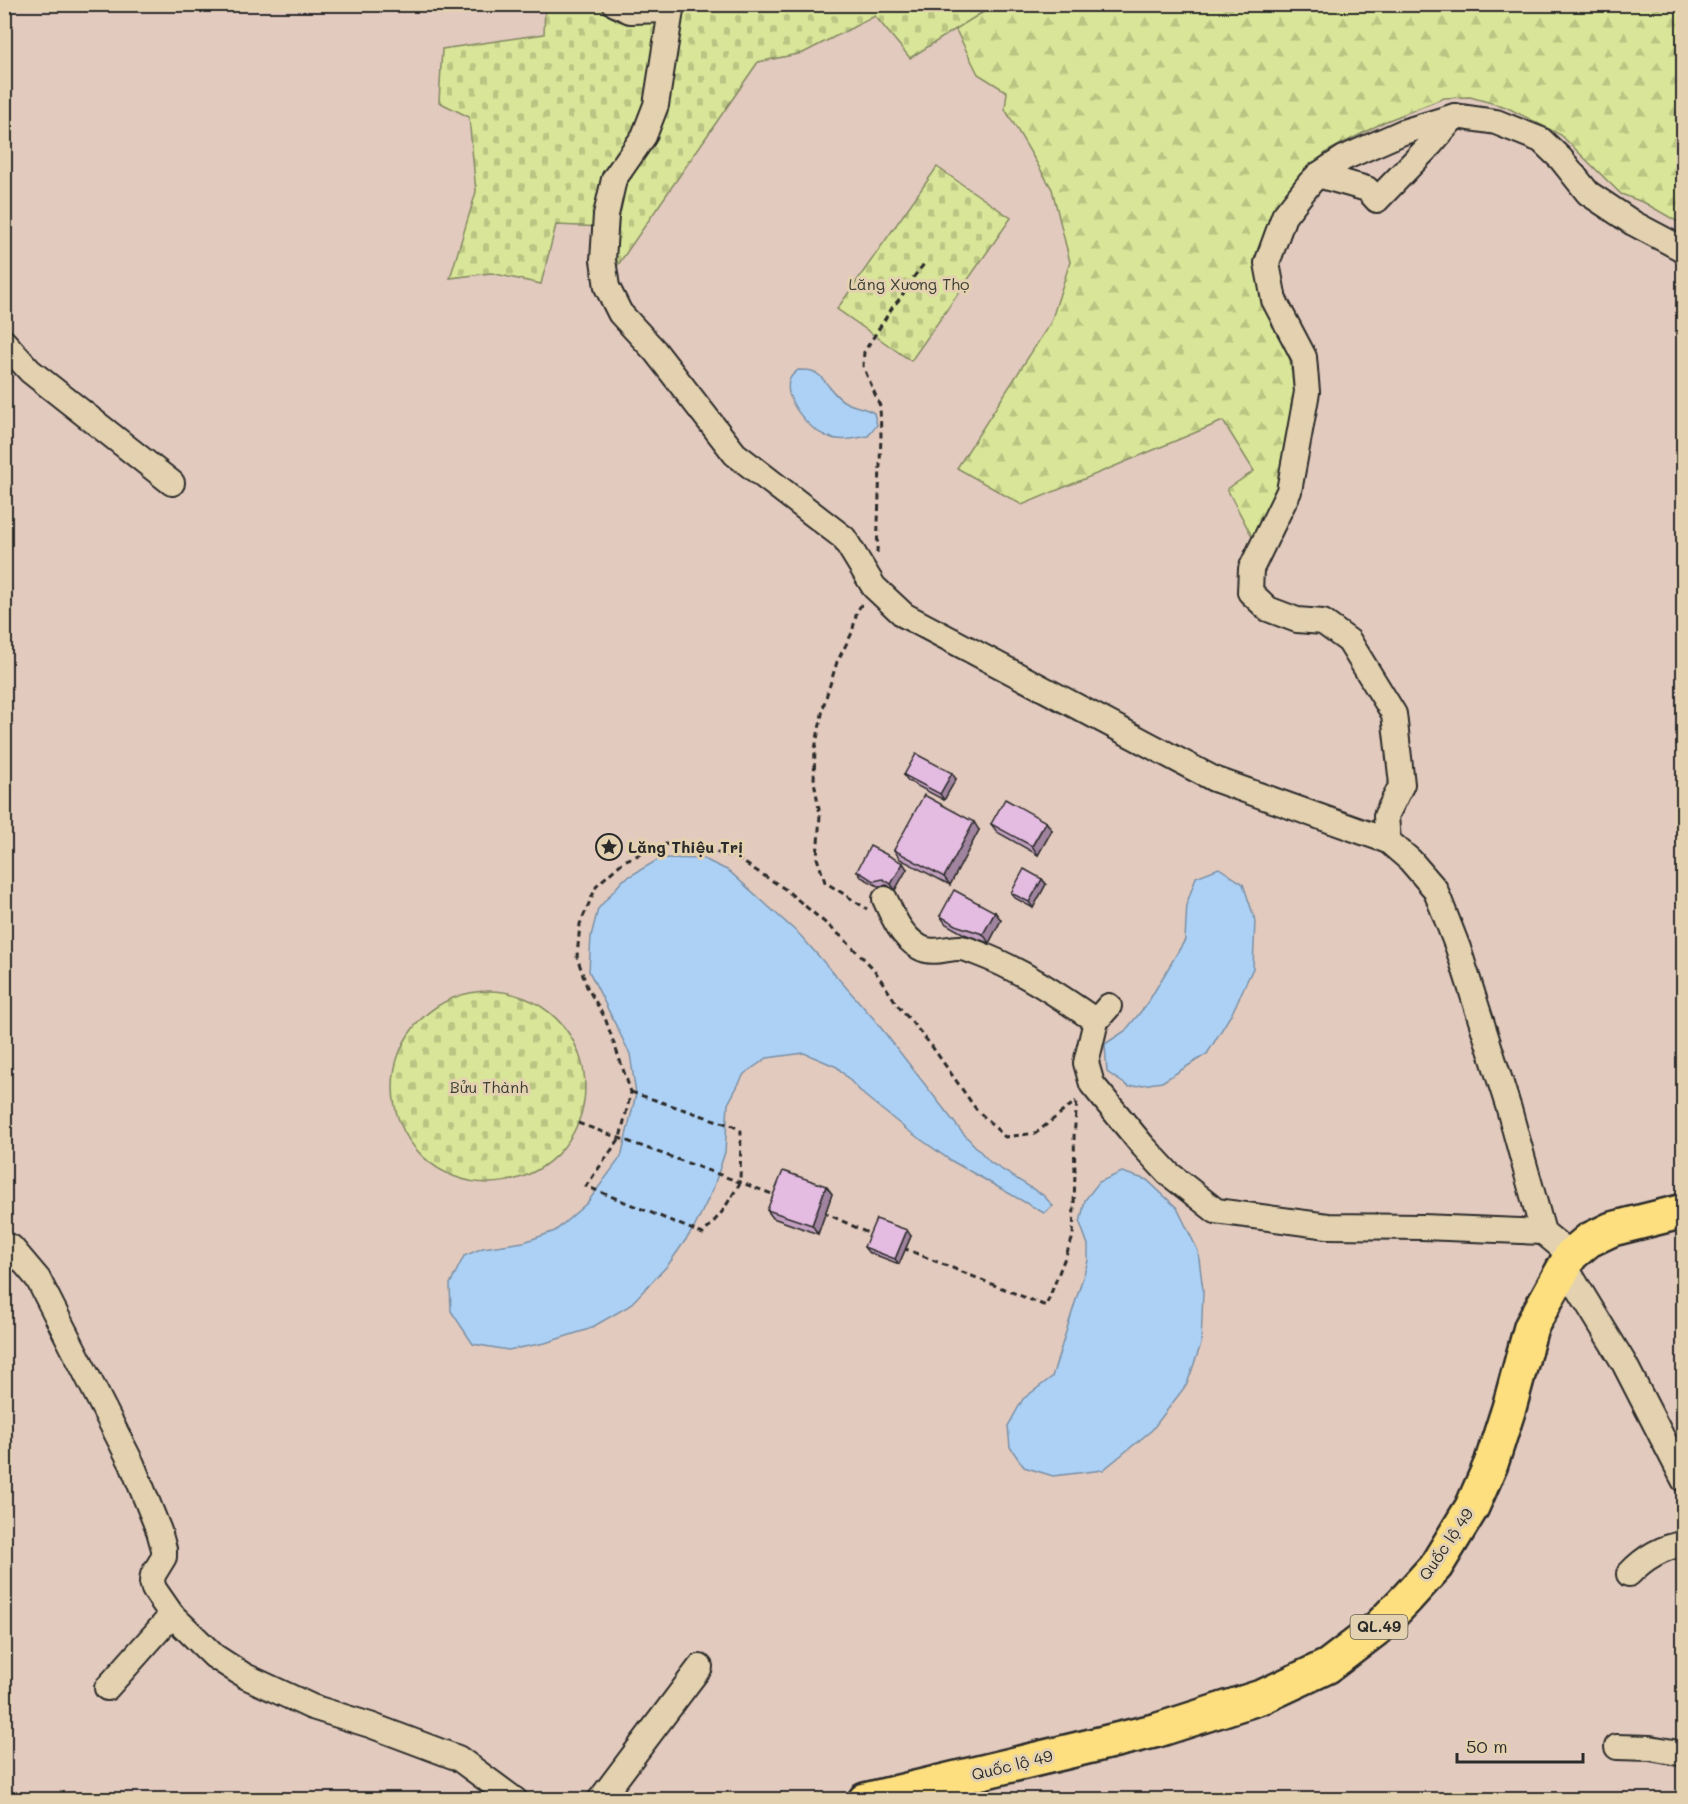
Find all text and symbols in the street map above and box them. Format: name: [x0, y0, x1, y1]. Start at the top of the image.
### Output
park label: Lăng Xương Thọ: [848, 273, 970, 294]
place icon: Lăng Thiệu Trị: [594, 832, 624, 862]
place label: Lăng Thiệu Trị: [628, 836, 743, 857]
park label: Bửu Thành: [450, 1076, 528, 1097]
street label: Quốc lộ 49: [1414, 1504, 1477, 1584]
road number: QL.49: [1350, 1615, 1408, 1639]
scale bar: [1457, 1726, 1583, 1764]
text: 50 m: [1466, 1734, 1508, 1758]
street label: Quốc lộ 49: [969, 1744, 1055, 1785]

